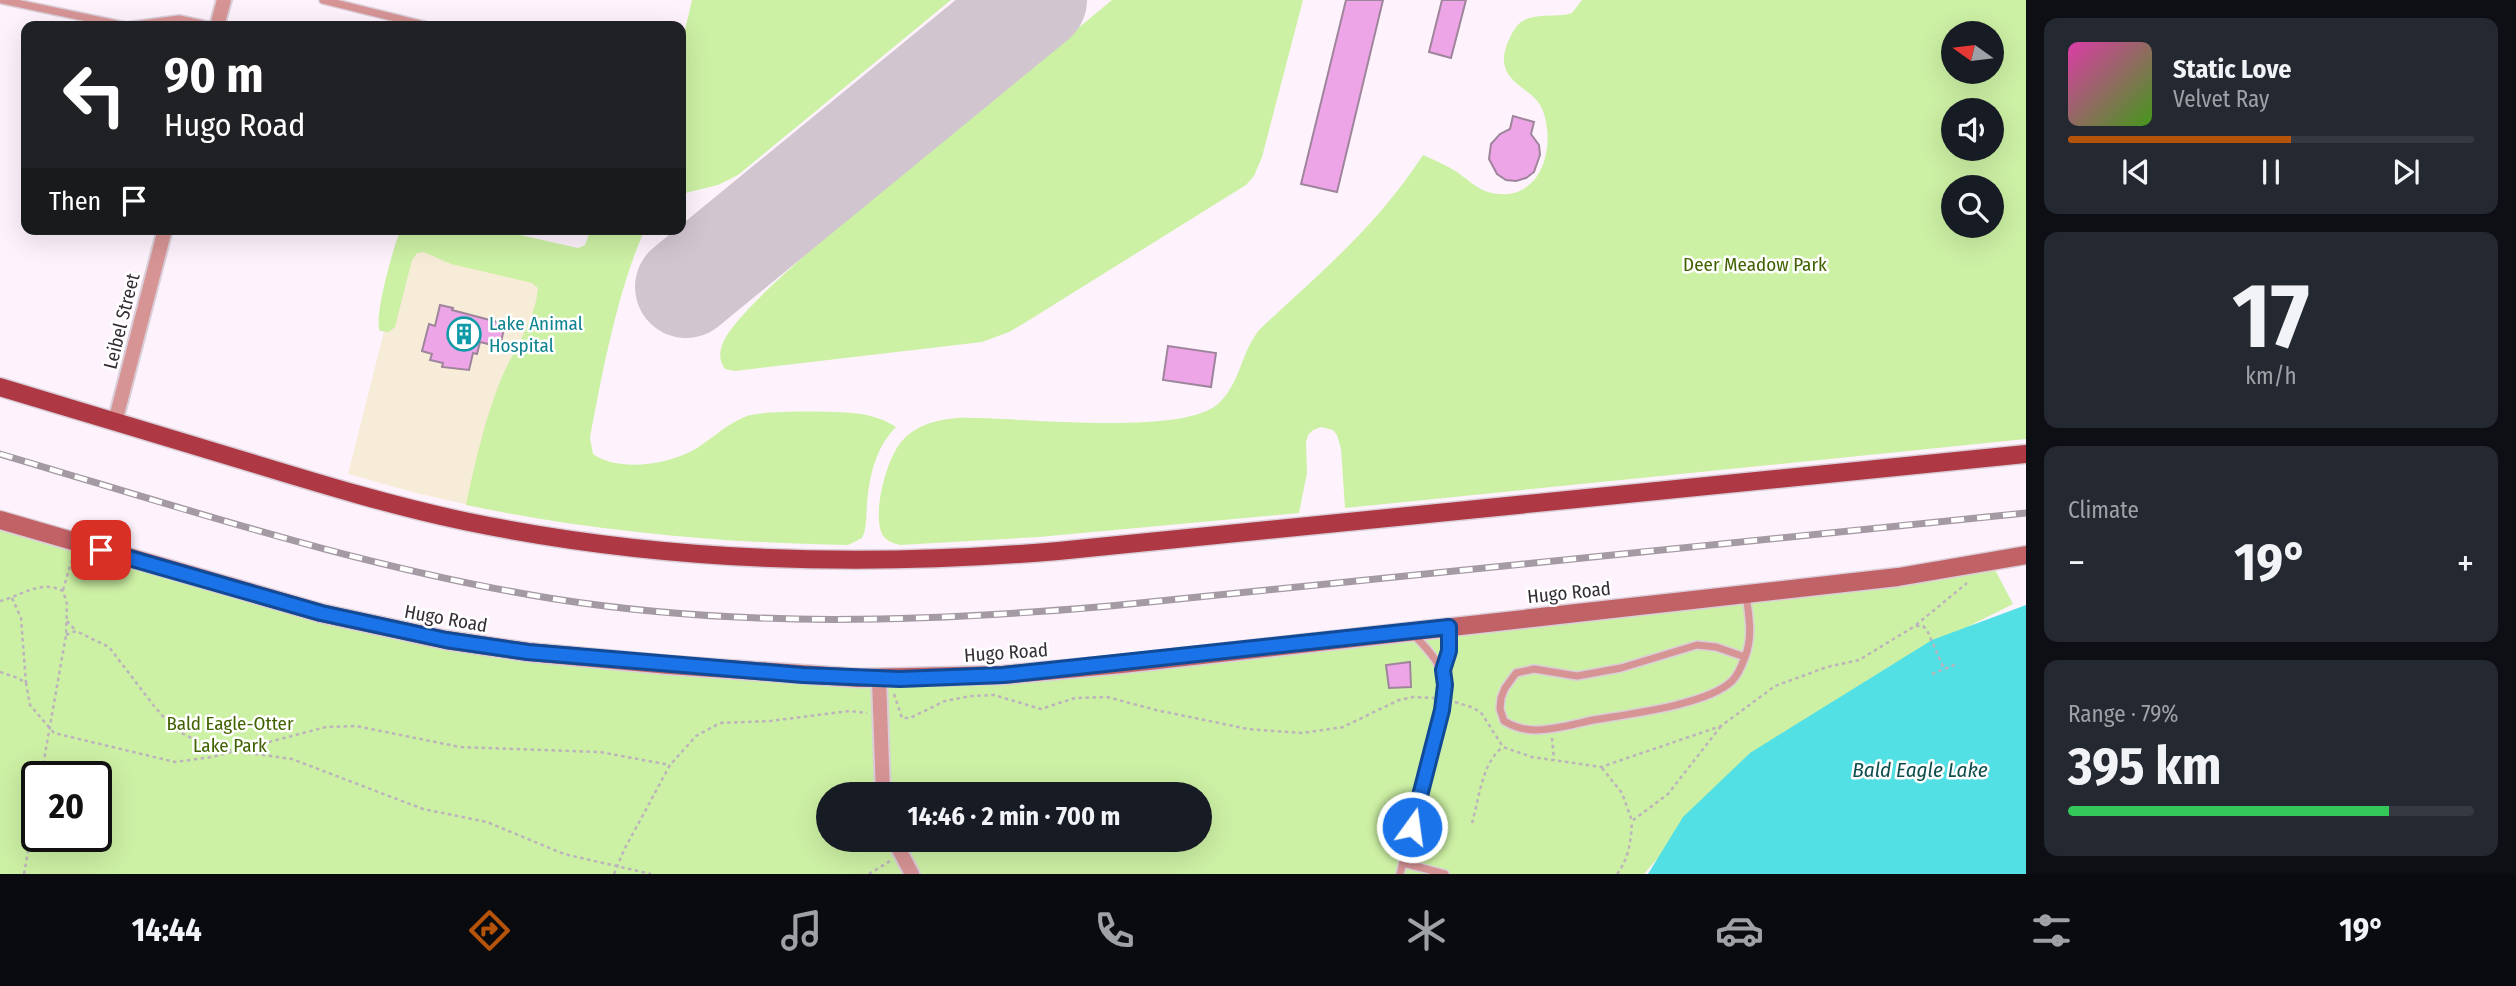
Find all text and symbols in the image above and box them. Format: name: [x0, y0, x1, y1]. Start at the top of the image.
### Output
north arrow: [1941, 21, 2004, 84]
map controls: [1941, 21, 2004, 238]
text: 90 m: [164, 46, 264, 105]
icon: left: [49, 49, 140, 140]
text: Static Love: [2173, 54, 2291, 85]
text: Velvet Ray: [2173, 85, 2269, 113]
button: sound: [1941, 98, 2004, 161]
text: Hugo Road: [164, 106, 305, 144]
icon: previous: [2117, 153, 2155, 191]
icon: pause: [2252, 153, 2290, 191]
icon: next: [2387, 153, 2425, 191]
button: search: [1941, 175, 2004, 238]
icon: arrive: [115, 182, 153, 220]
text: Then: [49, 186, 101, 217]
park label: Deer Meadow Park: [1683, 253, 1827, 276]
text: 17: [2232, 262, 2310, 371]
street label: Leibel Street: [98, 270, 145, 371]
place label: Lake Animal Hospital: [489, 312, 583, 357]
building icon: Lake Animal Hospital: [445, 315, 483, 353]
text: km/h: [2245, 362, 2297, 390]
text: Climate: [2068, 496, 2139, 524]
pin: [71, 520, 131, 580]
icon: arrive: [82, 531, 120, 569]
text: 19°: [2234, 531, 2308, 594]
text: −: [2068, 540, 2085, 586]
text: +: [2457, 540, 2474, 586]
street label: Hugo Road: [1526, 577, 1612, 608]
street label: Hugo Road: [403, 600, 489, 637]
street label: Hugo Road: [963, 638, 1049, 667]
text: Range · 79%: [2068, 700, 2179, 728]
park label: Bald Eagle-Otter Lake Park: [166, 712, 294, 757]
text: 395 km: [2068, 735, 2222, 798]
water label: Bald Eagle Lake: [1852, 757, 1988, 783]
speed limit sign: 20: [21, 761, 112, 852]
position arrow: [1375, 790, 1449, 864]
text: 14:46 · 2 min · 700 m: [908, 801, 1120, 832]
icon: directions: [465, 906, 514, 955]
icon: music: [777, 906, 826, 955]
icon: phone: [1090, 906, 1139, 955]
icon: climate: [1402, 906, 1451, 955]
icon: car: [1715, 906, 1764, 955]
icon: filters: [2027, 906, 2076, 955]
text: 14:44: [132, 911, 202, 949]
text: 19°: [2339, 911, 2384, 949]

